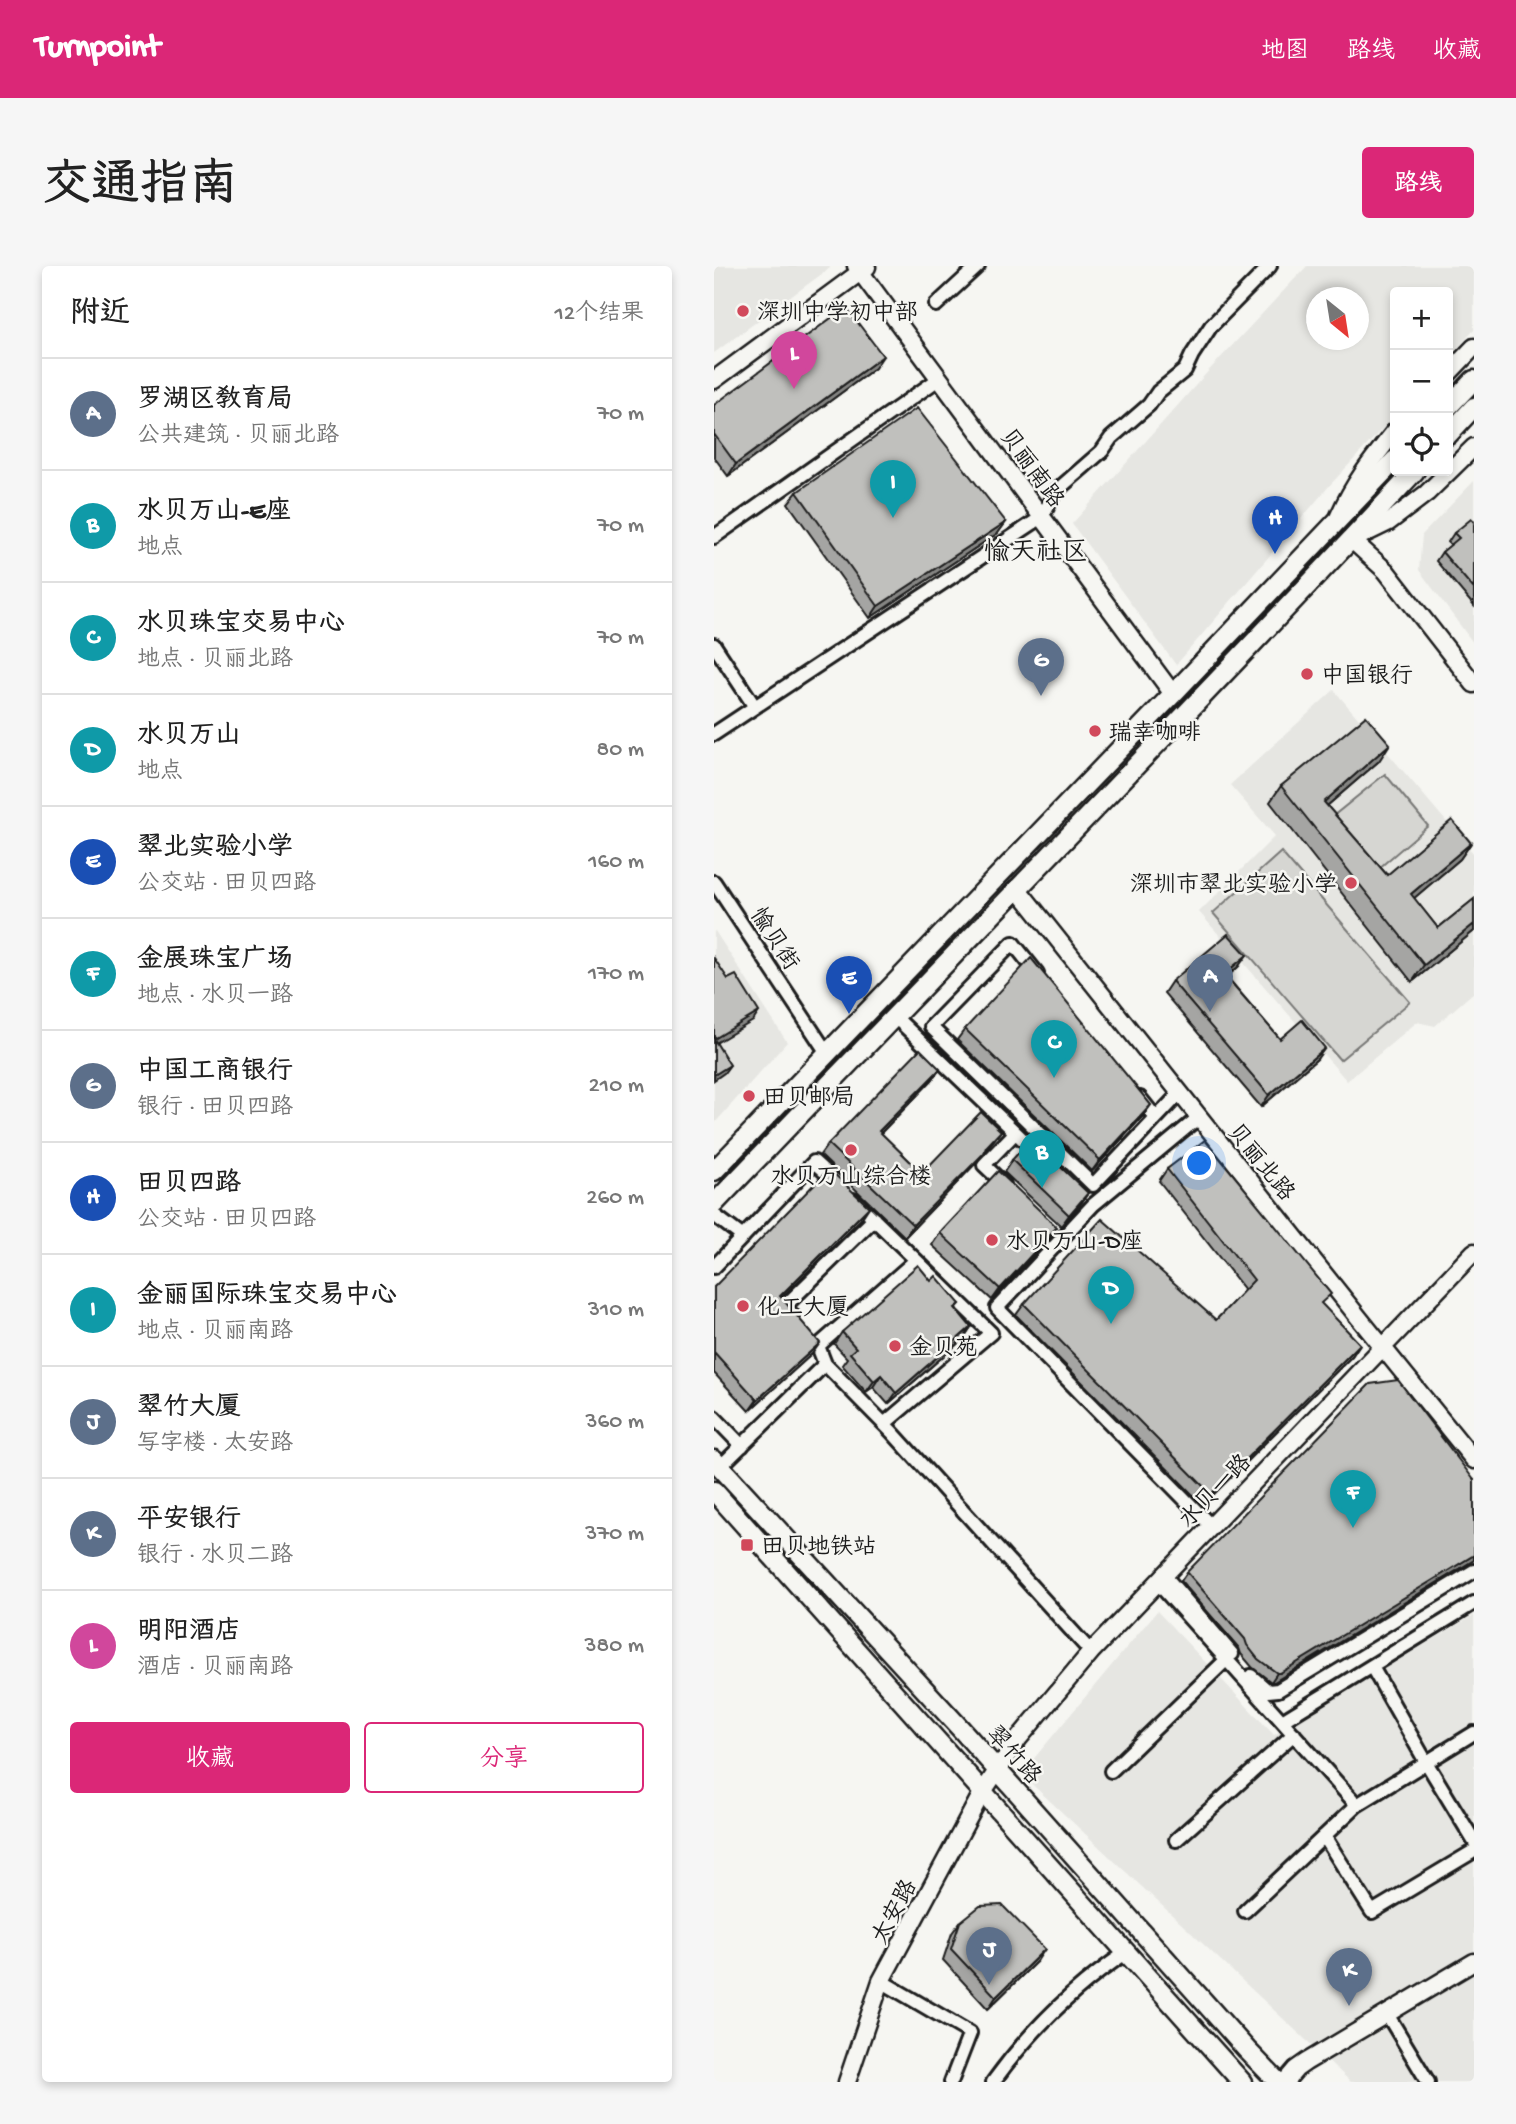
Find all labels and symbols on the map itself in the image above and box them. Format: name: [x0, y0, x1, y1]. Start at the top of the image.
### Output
north arrow: [1306, 287, 1369, 350]
place label: 深圳中学初中部: [757, 300, 918, 328]
marker: 深圳中学初中部: [735, 303, 751, 319]
pin: L: [771, 331, 817, 389]
street label: 贝丽南路: [992, 423, 1069, 514]
pin: I: [870, 460, 916, 518]
pin: H: [1252, 496, 1298, 554]
district label: 愉天社区: [984, 538, 1088, 570]
pin: G: [1018, 638, 1064, 696]
place label: 中国银行: [1321, 663, 1413, 691]
marker: 中国银行: [1299, 666, 1315, 682]
place label: 瑞幸咖啡: [1109, 720, 1201, 748]
marker: 瑞幸咖啡: [1087, 723, 1103, 739]
place label: 深圳市翠北实验小学: [1130, 872, 1337, 900]
marker: 深圳市翠北实验小学: [1343, 875, 1359, 891]
street label: 愉贝街: [743, 903, 804, 976]
pin: A: [1187, 954, 1233, 1012]
pin: E: [826, 956, 872, 1014]
pin: C: [1031, 1020, 1077, 1078]
place label: 田贝邮局: [763, 1085, 855, 1113]
marker: 田贝邮局: [741, 1088, 757, 1104]
street label: 贝丽北路: [1220, 1118, 1299, 1207]
pin: B: [1019, 1130, 1065, 1188]
marker: 水贝万山综合楼: [843, 1142, 859, 1158]
your location: [1182, 1146, 1216, 1180]
place label: 水贝万山综合楼: [771, 1164, 932, 1192]
place label: 水贝万山-D座: [1006, 1229, 1143, 1257]
marker: 水贝万山-D座: [984, 1232, 1000, 1248]
pin: D: [1088, 1266, 1134, 1324]
place label: 化工大厦: [757, 1295, 849, 1323]
marker: 化工大厦: [735, 1298, 751, 1314]
place label: 金贝苑: [909, 1335, 978, 1363]
marker: 金贝苑: [887, 1338, 903, 1354]
street label: 水贝一路: [1174, 1449, 1258, 1535]
pin: F: [1330, 1470, 1376, 1528]
place label: 田贝地铁站: [761, 1534, 876, 1562]
marker: 田贝地铁站: [739, 1537, 755, 1553]
street label: 翠竹路: [979, 1721, 1046, 1791]
street label: 太安路: [867, 1875, 924, 1949]
pin: J: [966, 1927, 1012, 1985]
pin: K: [1326, 1948, 1372, 2006]

